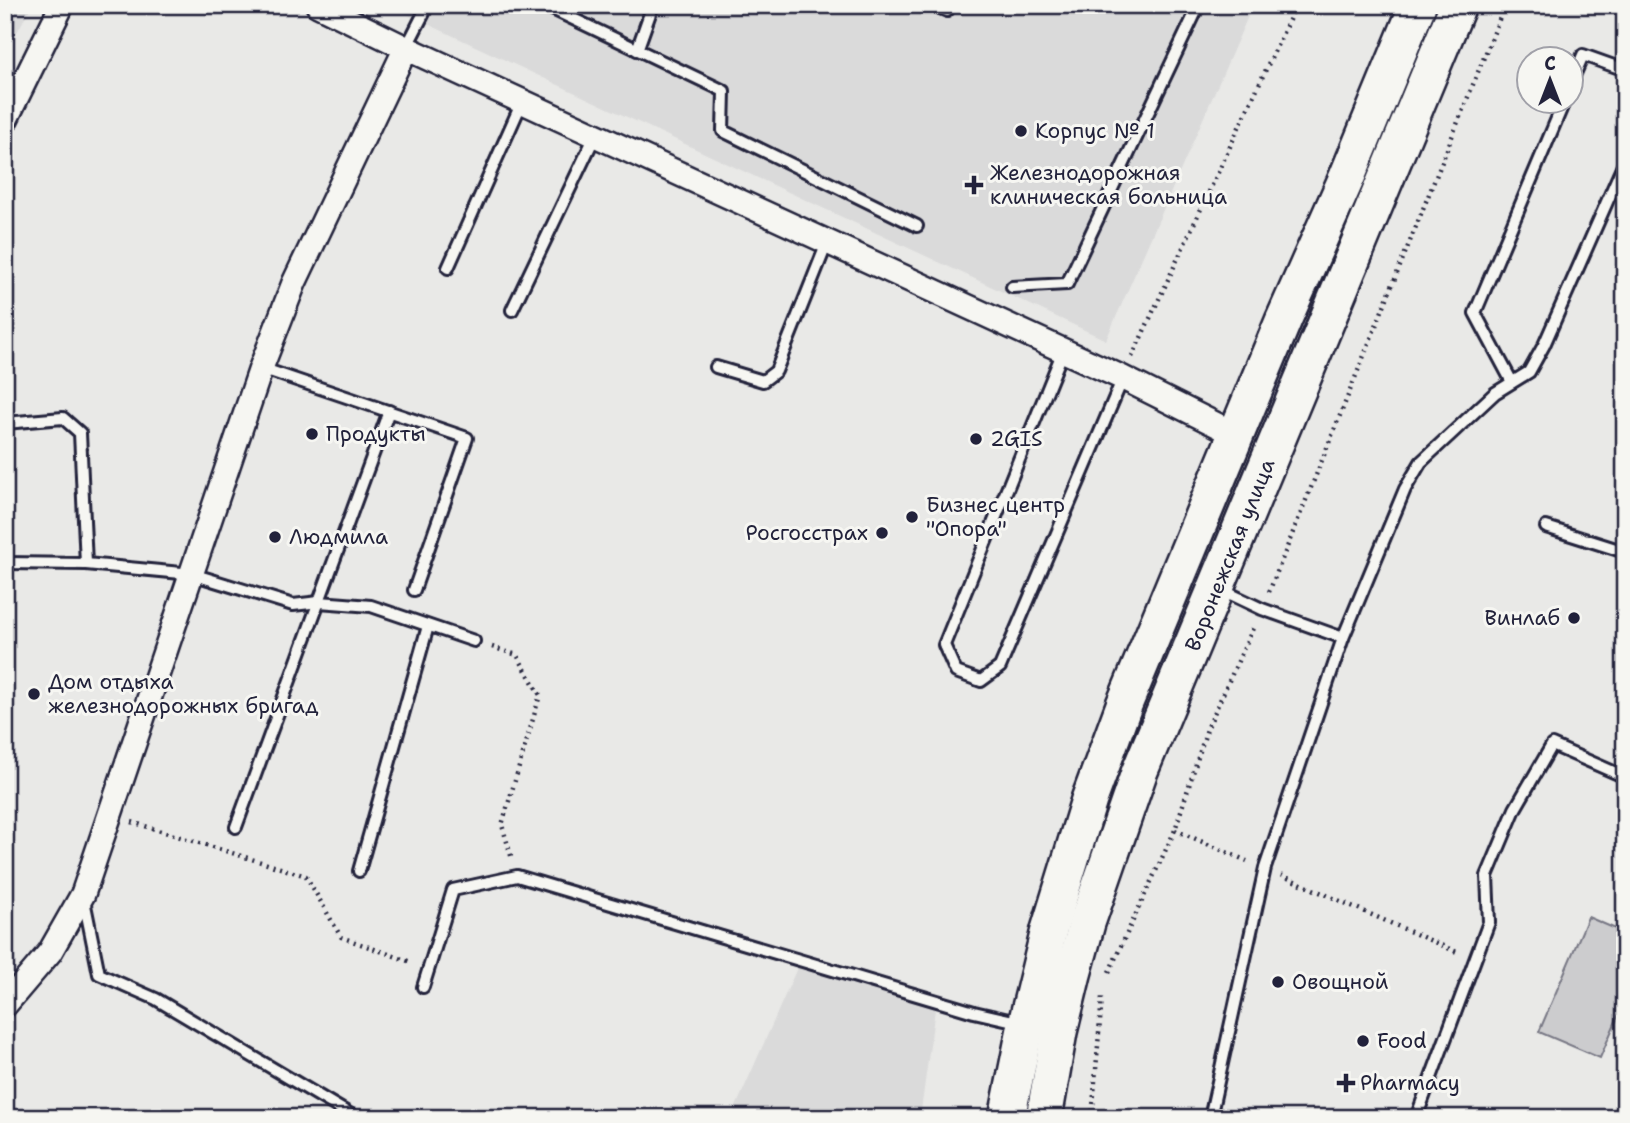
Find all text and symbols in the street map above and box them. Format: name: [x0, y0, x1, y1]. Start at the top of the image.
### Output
north arrow: [1514, 46, 1584, 116]
text: С: [1544, 51, 1556, 76]
place label: Корпус № 1: [1035, 117, 1155, 145]
marker: Корпус № 1: [1013, 123, 1029, 139]
place label: Железнодорожная клиническая больница: [990, 159, 1227, 211]
marker: Железнодорожная клиническая больница: [964, 175, 984, 195]
place label: Продукты: [326, 420, 426, 448]
place label: 2GIS: [990, 425, 1043, 453]
marker: Продукты: [304, 426, 320, 442]
marker: 2GIS: [968, 431, 984, 447]
street label: Воронежская улица: [1179, 455, 1281, 655]
place label: Бизнес центр "Опора": [926, 491, 1065, 543]
marker: Бизнес центр "Опора": [904, 509, 920, 525]
place label: Росгосстрах: [746, 519, 868, 547]
place label: Людмила: [289, 523, 388, 551]
marker: Росгосстрах: [874, 525, 890, 541]
marker: Людмила: [267, 529, 283, 545]
place label: Винлаб: [1485, 604, 1560, 632]
marker: Винлаб: [1566, 610, 1582, 626]
place label: Дом отдыха железнодорожных бригад: [48, 668, 319, 720]
marker: Дом отдыха железнодорожных бригад: [26, 686, 42, 702]
place label: Овощной: [1292, 968, 1389, 996]
marker: Овощной: [1270, 974, 1286, 990]
place label: Food: [1377, 1027, 1427, 1055]
marker: Food: [1355, 1033, 1371, 1049]
place label: Pharmacy: [1360, 1069, 1460, 1097]
marker: Pharmacy: [1338, 1075, 1354, 1091]

